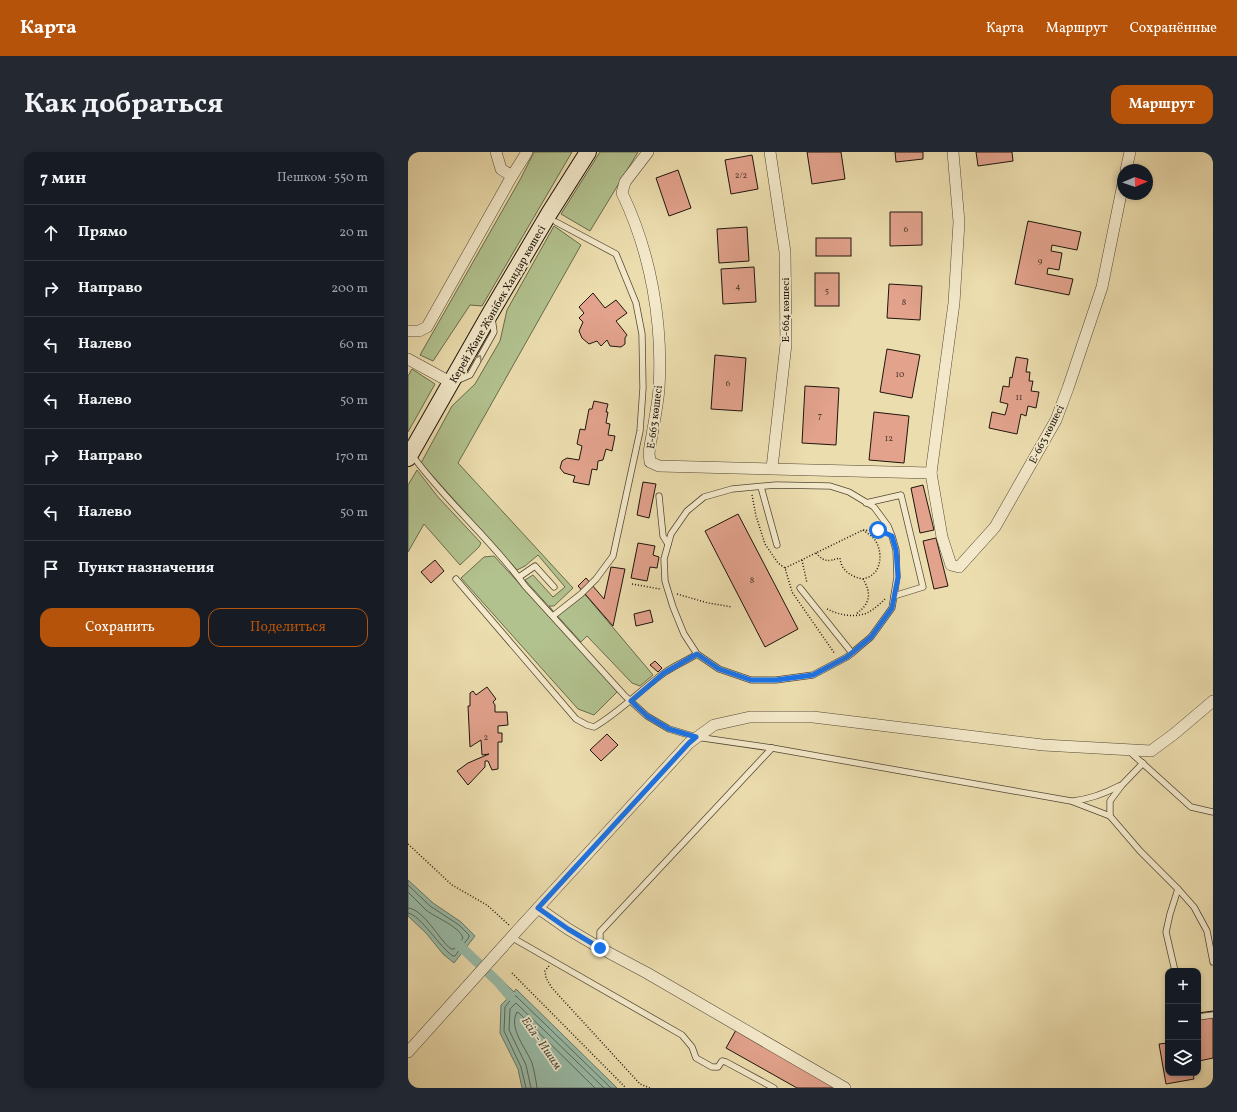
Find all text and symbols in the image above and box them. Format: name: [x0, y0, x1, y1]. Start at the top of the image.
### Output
text: Карта: [20, 15, 77, 41]
text: Карта: [986, 19, 1024, 38]
text: Маршрут: [1046, 19, 1108, 38]
text: Сохранённые: [1130, 19, 1217, 38]
text: Как добраться: [24, 85, 223, 124]
button: Маршрут: [1111, 85, 1213, 124]
north arrow: [1117, 164, 1153, 200]
text: 7 мин: [40, 167, 86, 190]
text: Пешком · 550 m: [277, 169, 368, 187]
house number: 2/2: [735, 169, 747, 182]
icon: ahead: [40, 222, 62, 244]
text: Прямо: [78, 222, 127, 243]
street label: Керей Және Жәнібек Хандар көшесі: [447, 223, 550, 387]
house number: 6: [904, 223, 909, 236]
text: 20 m: [339, 224, 368, 242]
house number: 9: [1038, 255, 1043, 268]
icon: right: [40, 278, 62, 300]
text: Направо: [78, 278, 142, 299]
street label: Е-664 көшесі: [779, 278, 794, 342]
text: 200 m: [331, 280, 368, 298]
house number: 4: [735, 280, 741, 293]
house number: 5: [825, 284, 829, 297]
house number: 8: [902, 296, 907, 309]
icon: left: [40, 334, 62, 356]
text: Налево: [78, 334, 132, 355]
text: 60 m: [340, 336, 368, 354]
one-way arrow: [475, 355, 482, 362]
house number: 10: [896, 368, 905, 381]
house number: 6: [726, 377, 731, 390]
street label: Е-663 көшесі: [644, 384, 667, 450]
icon: left: [40, 390, 62, 412]
text: Налево: [78, 390, 132, 411]
house number: 11: [1016, 391, 1022, 404]
text: 50 m: [340, 392, 368, 410]
street label: Е-663 көшесі: [1026, 403, 1069, 467]
house number: 7: [818, 409, 822, 422]
house number: 12: [885, 432, 893, 445]
icon: right: [40, 446, 62, 468]
text: Направо: [78, 446, 142, 467]
text: 170 m: [335, 448, 368, 466]
icon: left: [40, 502, 62, 524]
text: Налево: [78, 502, 132, 523]
text: 50 m: [340, 504, 368, 522]
route start: [869, 521, 887, 539]
icon: arrive: [40, 558, 62, 580]
text: Пункт назначения: [78, 558, 214, 579]
house number: 8: [750, 574, 755, 587]
button: Сохранить: [40, 608, 200, 647]
button: Поделиться: [208, 608, 368, 647]
house number: 2: [484, 731, 489, 744]
route end: [591, 939, 609, 957]
map controls: [1165, 968, 1201, 1076]
button: +: [1165, 968, 1201, 1004]
button: −: [1165, 1004, 1201, 1040]
water label: Есіл - Ишим: [517, 1014, 565, 1073]
button: layers: [1165, 1040, 1201, 1076]

